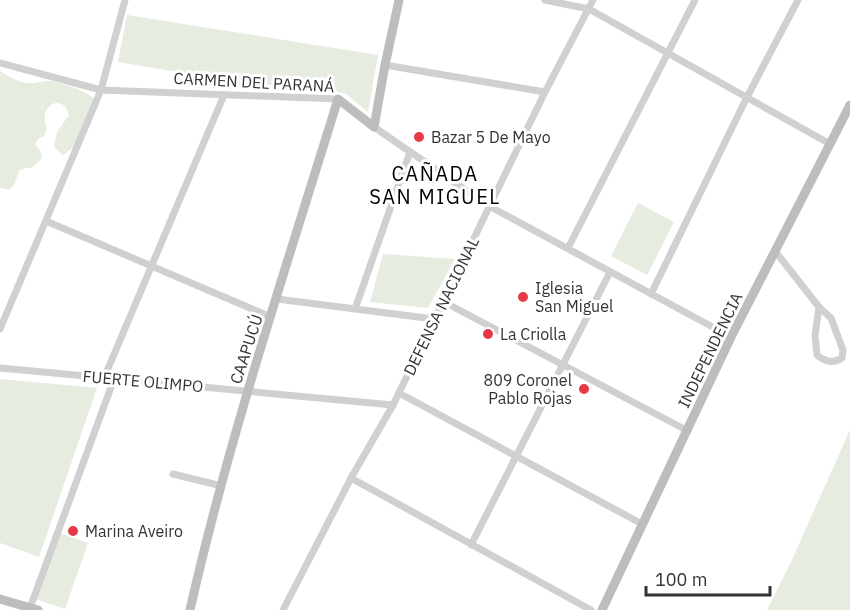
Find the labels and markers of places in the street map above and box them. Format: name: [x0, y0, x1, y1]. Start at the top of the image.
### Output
place label: Bazar 5 De Mayo: [431, 127, 551, 147]
marker: Bazar 5 De Mayo: [412, 130, 426, 144]
place label: Iglesia San Miguel: [535, 278, 613, 316]
marker: Iglesia San Miguel: [516, 290, 530, 304]
place label: La Criolla: [500, 324, 567, 344]
marker: La Criolla: [481, 327, 495, 341]
place label: 809 Coronel Pablo Rojas: [484, 370, 572, 408]
marker: 809 Coronel Pablo Rojas: [577, 382, 591, 396]
place label: Marina Aveiro: [85, 521, 183, 541]
marker: Marina Aveiro: [66, 524, 80, 538]

